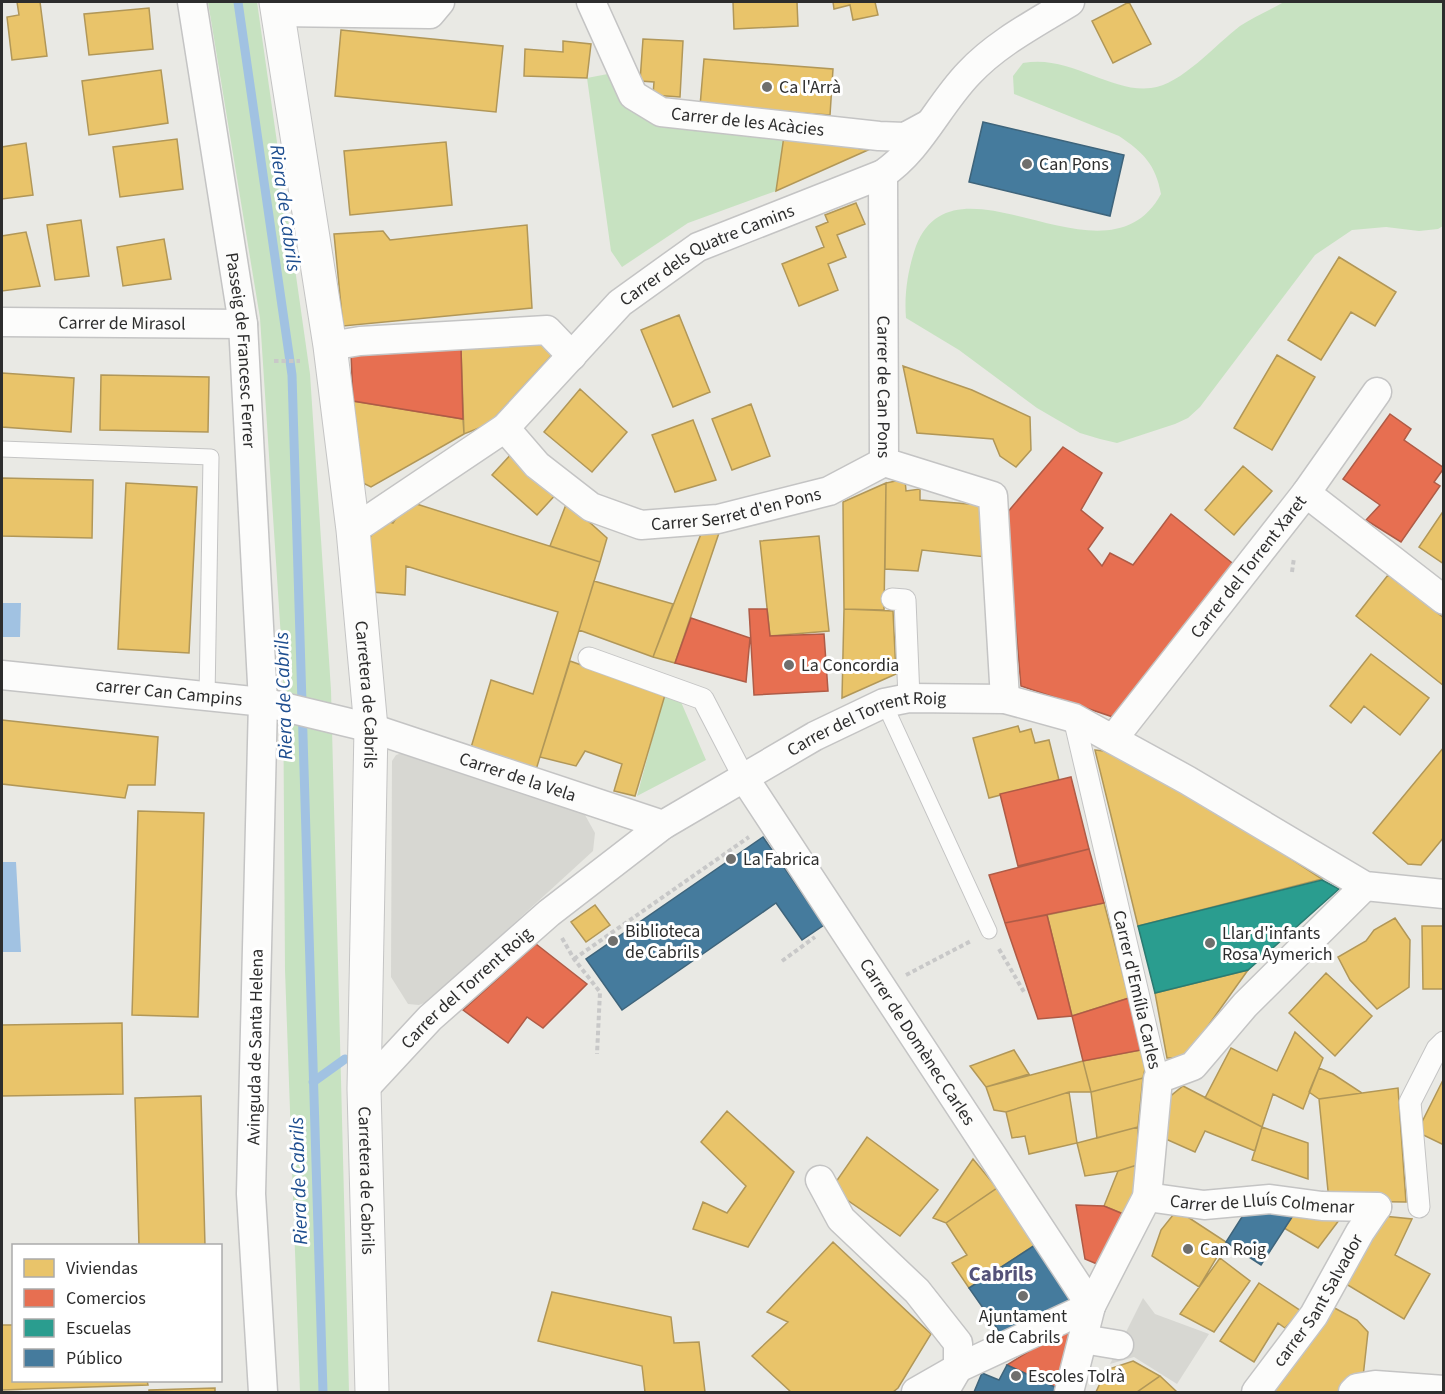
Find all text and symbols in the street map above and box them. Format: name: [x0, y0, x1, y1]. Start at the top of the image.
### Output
place label: Ca l'Arrà: [779, 75, 841, 100]
marker: Ca l'Arrà: [760, 80, 774, 94]
street label: Carrer de les Acàcies: [670, 101, 825, 143]
water label: Riera de Cabrils: [262, 143, 308, 274]
place label: Can Pons: [1039, 152, 1109, 177]
marker: Can Pons: [1020, 157, 1034, 171]
street label: Carrer dels Quatre Camins: [614, 198, 798, 313]
street label: Passeig de Francesc Ferrer: [219, 251, 262, 450]
street label: Carrer de Mirasol: [58, 310, 186, 337]
street label: Carrer de Can Pons: [870, 316, 896, 458]
street label: Carrer Serret d'en Pons: [650, 481, 824, 537]
street label: Carrer del Torrent Xaret: [1184, 490, 1313, 644]
street label: Carretera de Cabrils: [348, 620, 383, 769]
water label: Riera de Cabrils: [268, 631, 300, 760]
place label: La Concordia: [801, 653, 899, 678]
marker: La Concordia: [782, 658, 796, 672]
street label: carrer Can Campins: [95, 673, 244, 713]
street label: Carrer del Torrent Roig: [782, 686, 946, 763]
street label: Carrer de la Vela: [456, 746, 579, 808]
place label: La Fabrica: [743, 847, 820, 872]
marker: La Fabrica: [724, 852, 738, 866]
street label: Carrer d'Emília Carles: [1106, 908, 1167, 1072]
place label: Biblioteca de Cabrils: [625, 919, 700, 965]
place label: Llar d'infants Rosa Aymerich: [1222, 921, 1333, 967]
street label: Carrer del Torrent Roig: [395, 922, 538, 1055]
marker: Biblioteca de Cabrils: [606, 934, 620, 948]
marker: Llar d'infants Rosa Aymerich: [1203, 936, 1217, 950]
street label: Avinguda de Santa Helena: [241, 949, 270, 1145]
street label: Carrer de Domènec Carles: [853, 954, 981, 1130]
street label: Carretera de Cabrils: [351, 1106, 380, 1255]
water label: Riera de Cabrils: [283, 1116, 315, 1245]
street label: Carrer de Lluís Colmenar: [1168, 1187, 1355, 1220]
street label: carrer Sant Salvador: [1267, 1229, 1370, 1372]
place label: Can Roig: [1200, 1237, 1266, 1262]
marker: Can Roig: [1181, 1242, 1195, 1256]
legend: [12, 1244, 222, 1382]
text: Viviendas: [66, 1256, 138, 1281]
district label: Cabrils: [969, 1259, 1033, 1289]
text: Comercios: [66, 1286, 146, 1311]
marker: Ajuntament de Cabrils: [1016, 1289, 1030, 1303]
place label: Ajuntament de Cabrils: [979, 1304, 1067, 1350]
text: Escuelas: [66, 1316, 131, 1341]
text: Público: [66, 1346, 123, 1371]
place label: Escoles Tolrà: [1028, 1364, 1125, 1389]
marker: Escoles Tolrà: [1009, 1369, 1023, 1383]

